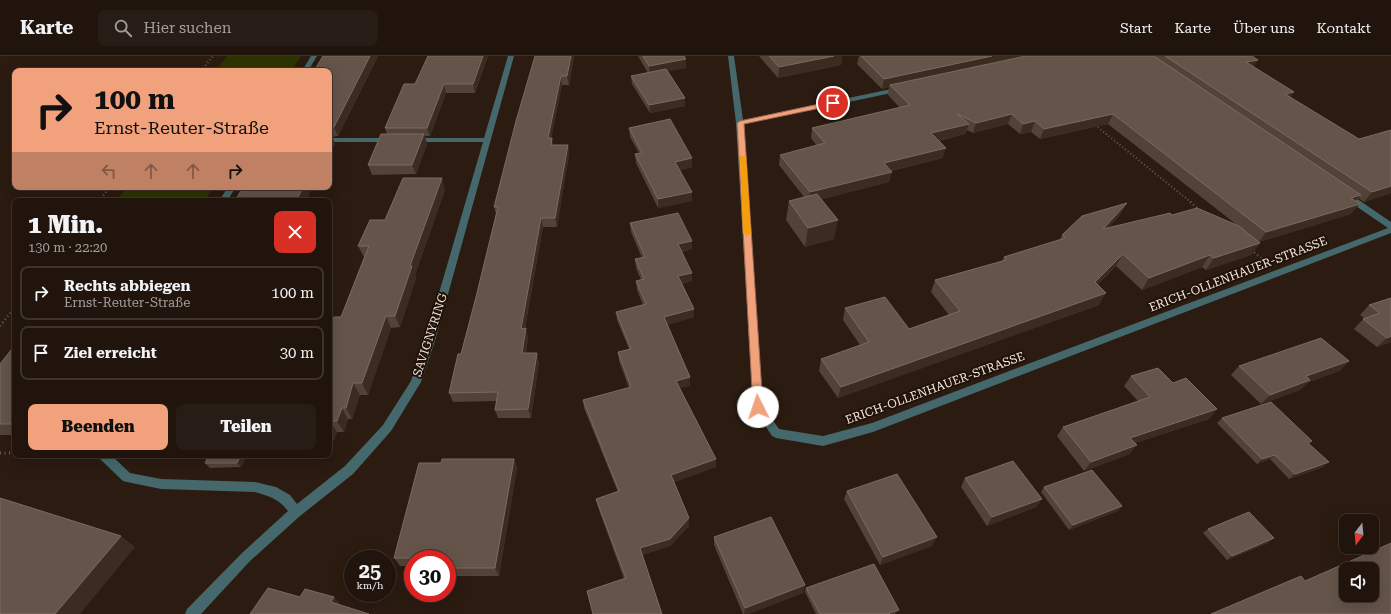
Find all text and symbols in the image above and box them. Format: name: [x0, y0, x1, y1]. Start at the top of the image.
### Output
search box: [98, 10, 378, 46]
text: Karte: [20, 16, 74, 39]
icon: search: [112, 17, 134, 39]
text: Hier suchen: [144, 19, 231, 37]
text: Start: [1120, 20, 1153, 36]
text: Karte: [1175, 20, 1211, 36]
text: Über uns: [1233, 20, 1295, 36]
text: Kontakt: [1317, 20, 1371, 36]
text: 100 m: [94, 83, 175, 116]
icon: right: [28, 84, 80, 136]
pin: [816, 86, 850, 120]
icon: arrive: [822, 92, 844, 114]
text: Ernst-Reuter-Straße: [94, 117, 269, 138]
icon: left: [98, 160, 120, 182]
icon: ahead: [140, 160, 162, 182]
icon: ahead: [182, 160, 204, 182]
icon: right: [224, 160, 246, 182]
text: 1 Min.: [28, 211, 103, 239]
button: close: [274, 211, 316, 253]
street label: ERICH-OLLENHAUER-STRASSE: [1147, 233, 1329, 315]
text: 130 m · 22:20: [28, 240, 107, 255]
text: Rechts abbiegen: [64, 277, 191, 295]
icon: right: [30, 282, 52, 304]
text: 100 m: [271, 284, 314, 302]
street label: SAVIGNYRING: [410, 291, 450, 378]
text: Ernst-Reuter-Straße: [64, 295, 190, 310]
icon: arrive: [30, 342, 52, 364]
text: Ziel erreicht: [64, 344, 157, 362]
text: 30 m: [280, 344, 314, 362]
street label: ERICH-OLLENHAUER-STRASSE: [843, 349, 1027, 427]
position arrow: [737, 386, 779, 428]
button: Beenden: [28, 404, 168, 450]
button: Teilen: [176, 404, 316, 450]
north arrow: [1339, 514, 1379, 554]
map controls: [1339, 514, 1379, 602]
speed limit sign: 30: [404, 550, 456, 602]
text: 25: [359, 559, 381, 583]
button: sound: [1339, 562, 1379, 602]
text: km/h: [357, 580, 383, 591]

